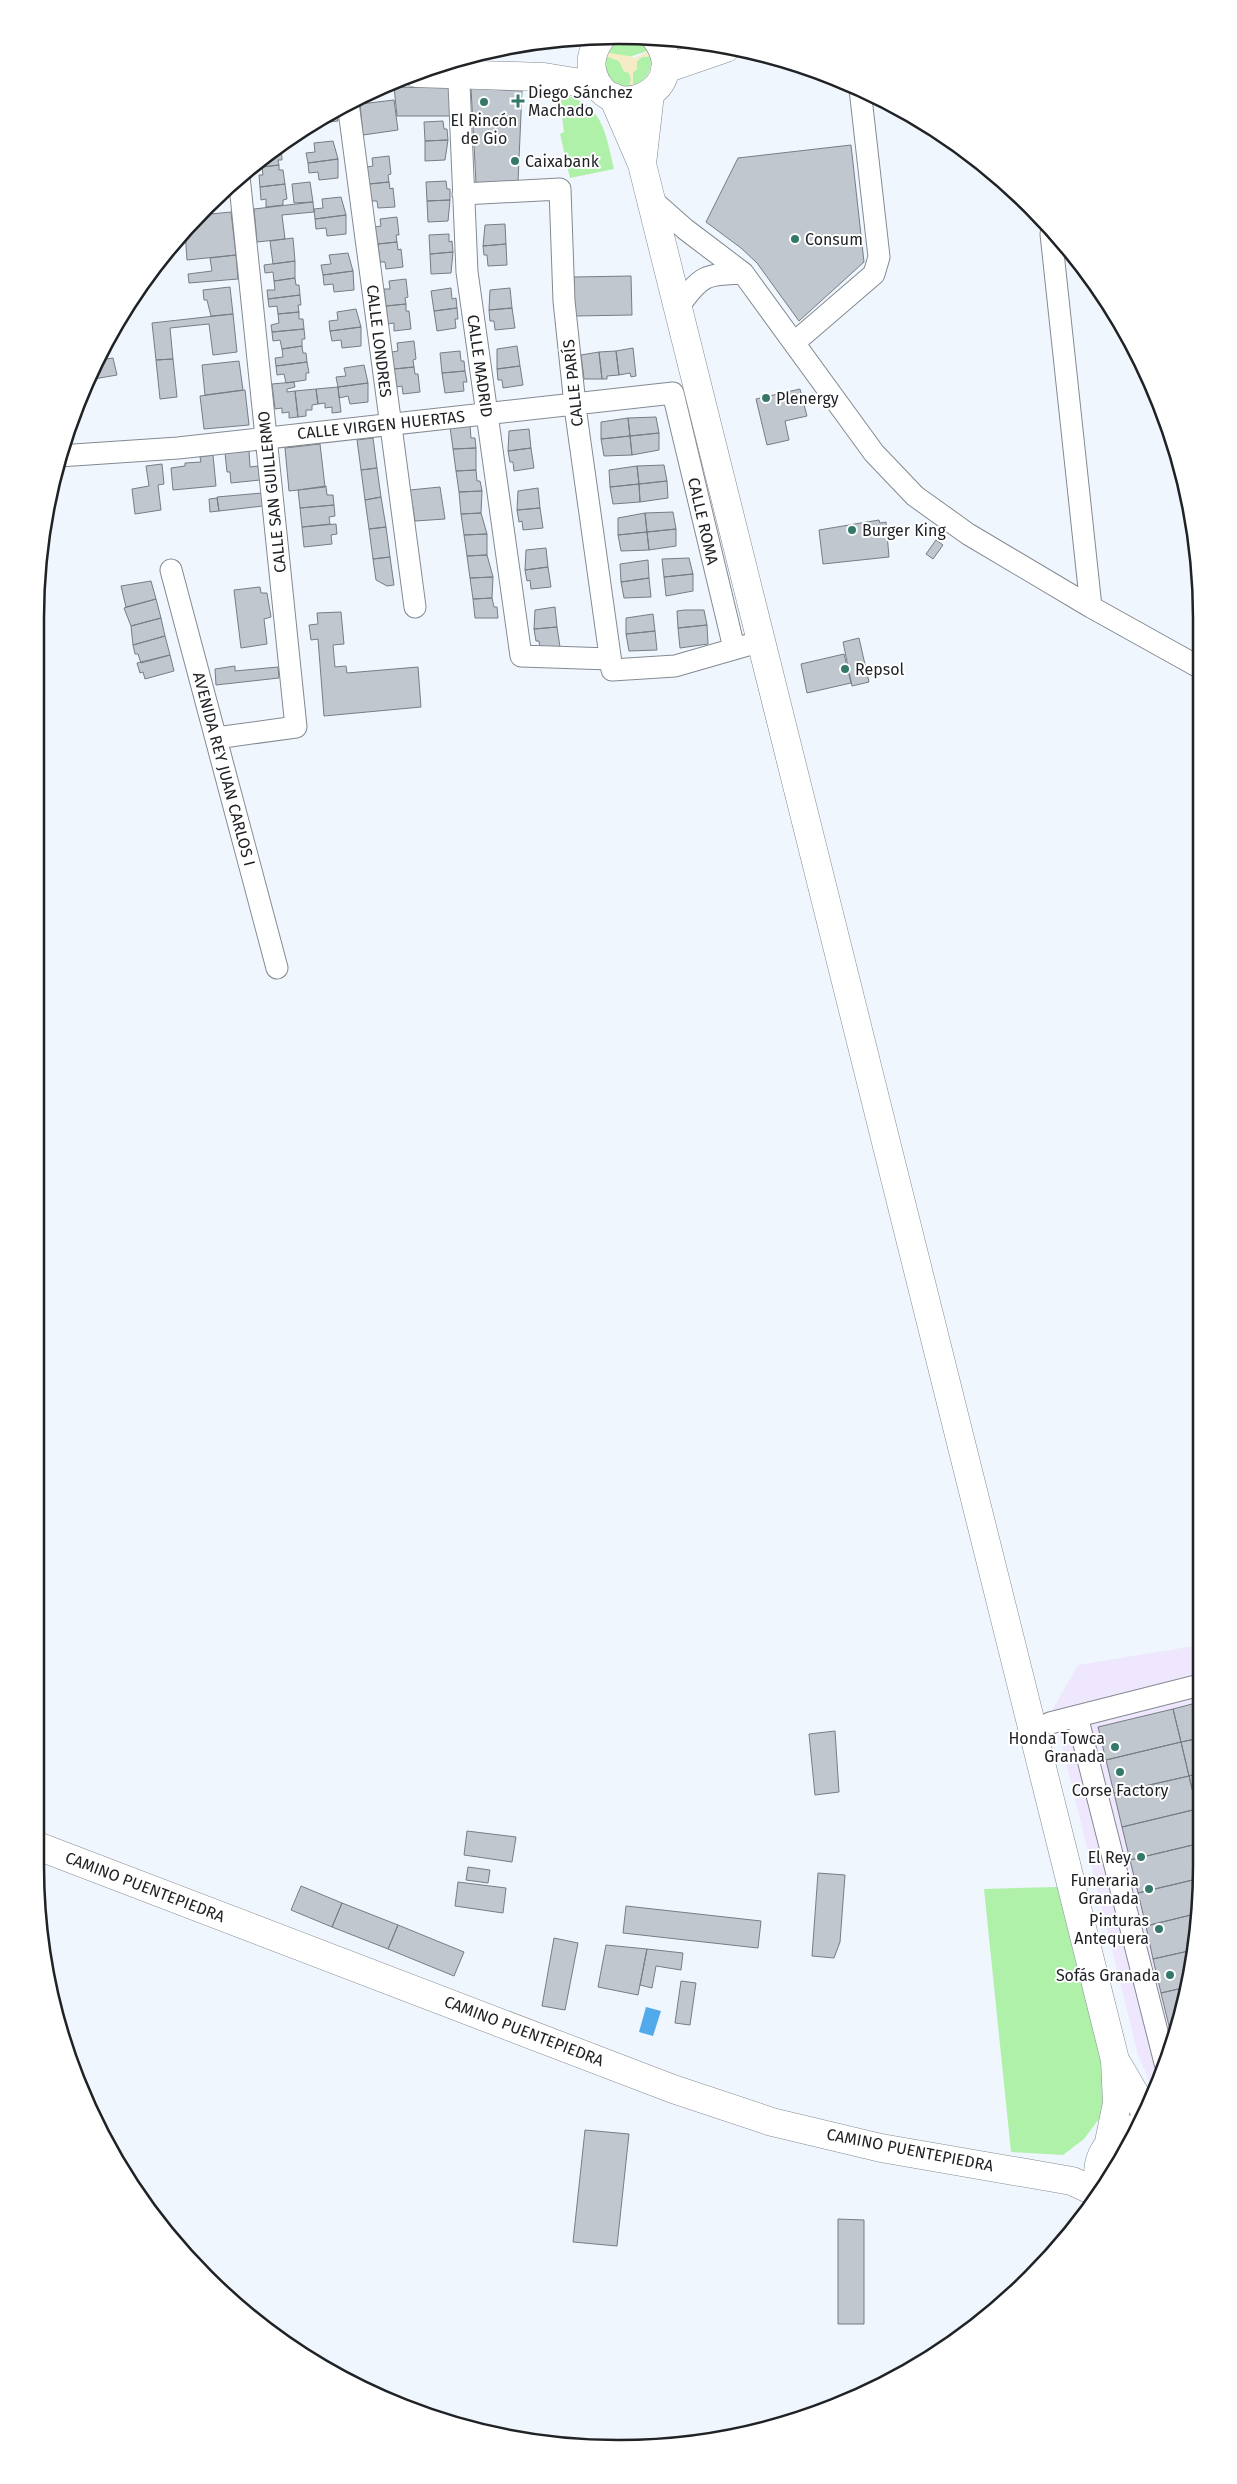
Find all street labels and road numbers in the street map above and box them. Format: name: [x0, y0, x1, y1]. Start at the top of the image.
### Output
street label: CALLE LONDRES: [363, 284, 395, 399]
street label: CALLE MADRID: [463, 313, 497, 419]
street label: CALLE PARÍS: [558, 338, 587, 428]
street label: CALLE VIRGEN HUERTAS: [296, 407, 466, 443]
street label: CALLE SAN GUILLERMO: [254, 410, 290, 574]
street label: CALLE ROMA: [684, 476, 722, 567]
street label: AVENIDA REY JUAN CARLOS I: [189, 670, 259, 868]
street label: CAMINO PUENTEPIEDRA: [62, 1848, 228, 1927]
street label: CAMINO PUENTEPIEDRA: [441, 1992, 607, 2071]
street label: CAMINO PUENTEPIEDRA: [825, 2125, 996, 2176]

